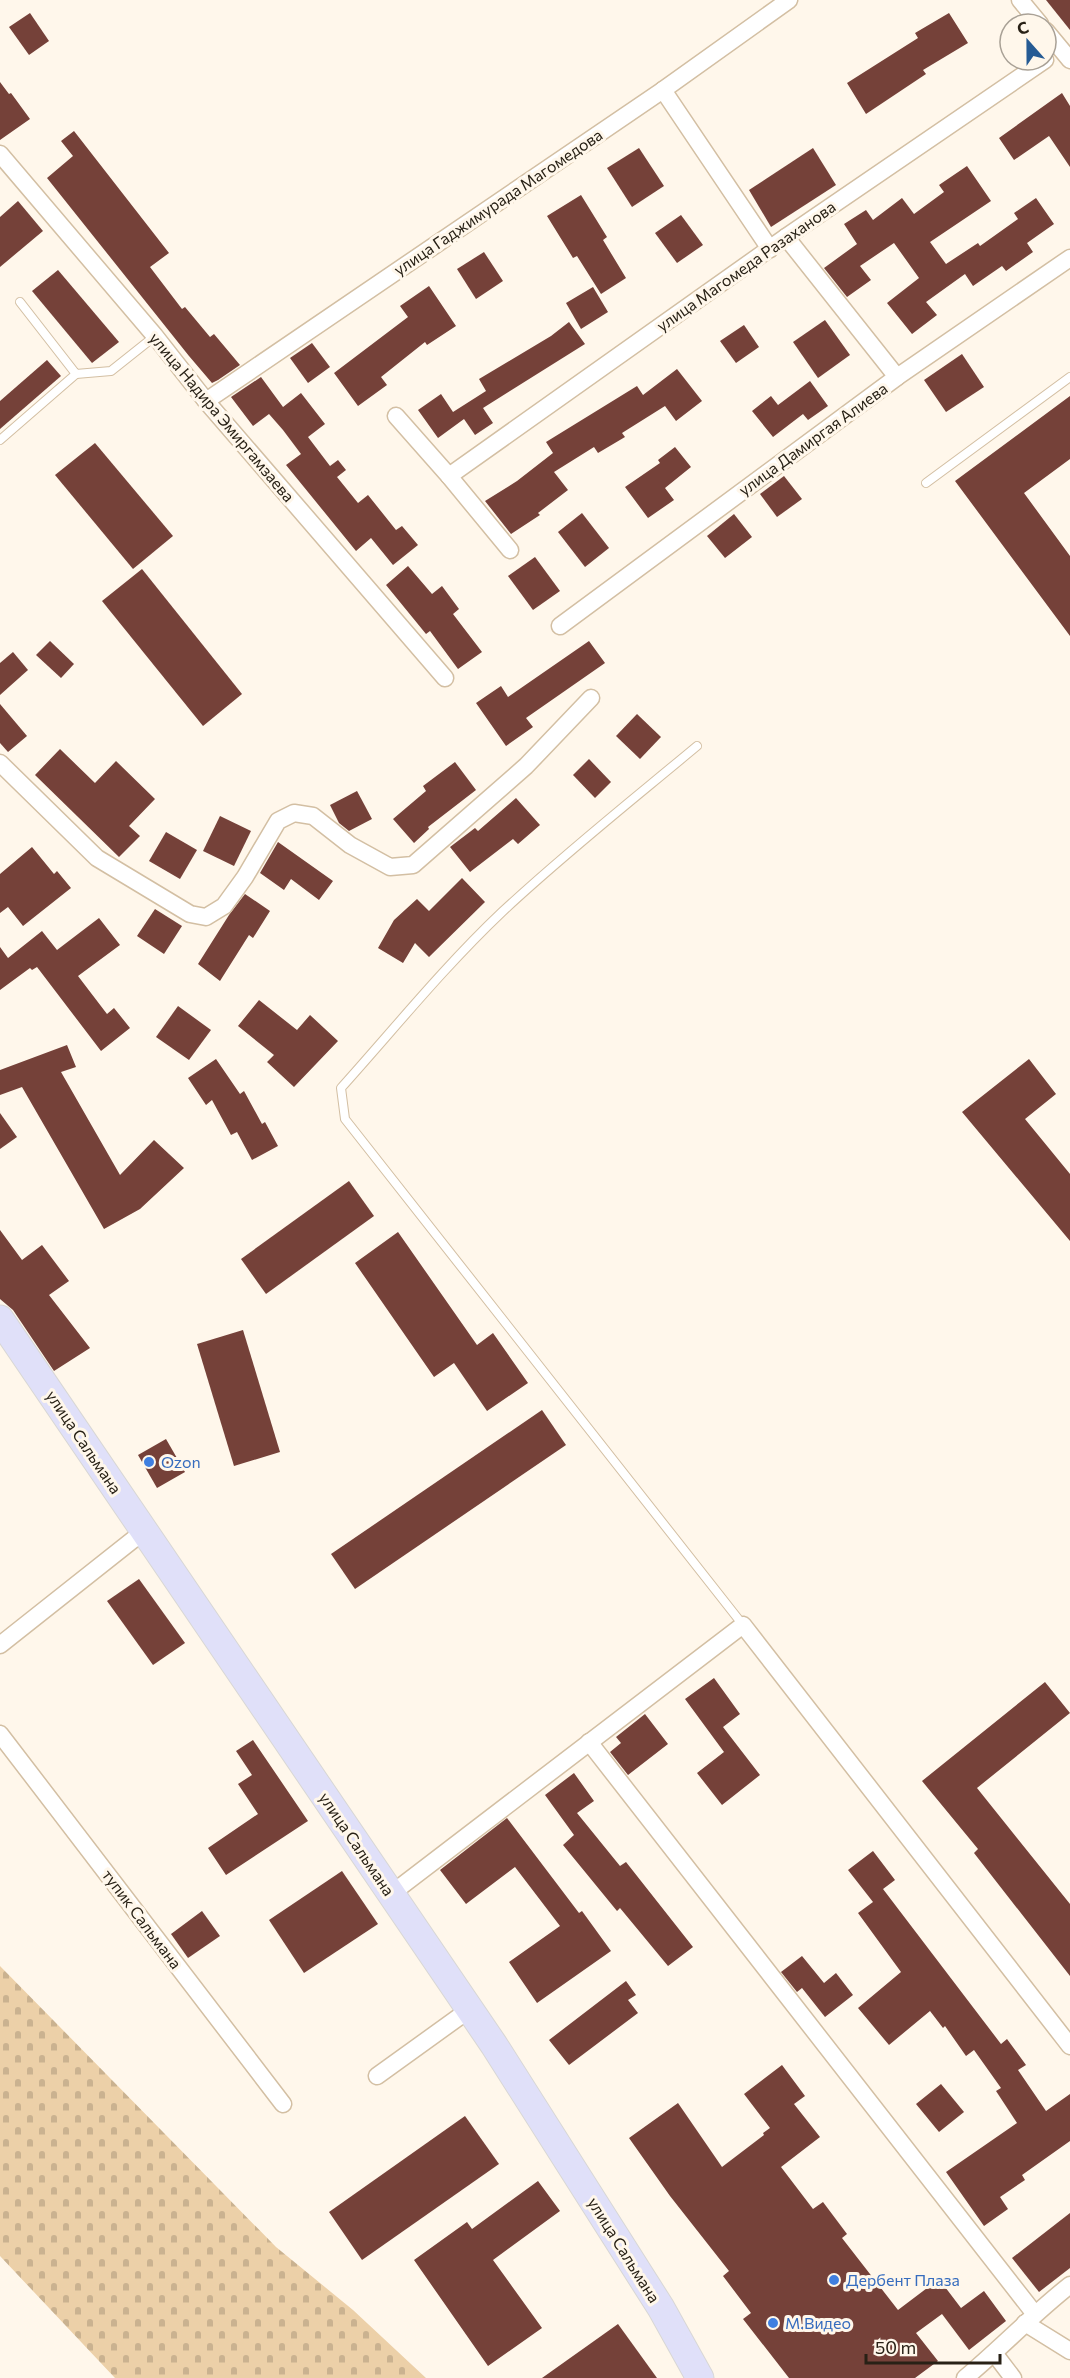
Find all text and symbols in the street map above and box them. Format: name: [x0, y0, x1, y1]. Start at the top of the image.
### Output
north arrow: [998, 12, 1058, 72]
text: С: [1014, 17, 1031, 38]
street label: улица Гаджимурада Магомедова: [390, 125, 606, 279]
street label: улица Магомеда Разаханова: [653, 196, 839, 335]
street label: улица Надира Эмиргамзаева: [146, 328, 299, 505]
street label: улица Дамиргая Алиева: [735, 378, 891, 499]
street label: улица Сальмана: [43, 1386, 126, 1497]
place label: Ozon: [161, 1452, 201, 1471]
marker: Ozon: [142, 1455, 156, 1469]
street label: улица Сальмана: [316, 1788, 399, 1899]
street label: тупик Сальмана: [99, 1865, 186, 1972]
street label: улица Сальмана: [584, 2194, 664, 2306]
place label: Дербент Плаза: [846, 2270, 960, 2289]
marker: Дербент Плаза: [827, 2273, 841, 2287]
place label: M.Видео: [785, 2313, 851, 2332]
marker: M.Видео: [766, 2316, 780, 2330]
scale bar: [866, 2327, 1000, 2365]
text: 50 m: [875, 2336, 916, 2358]

